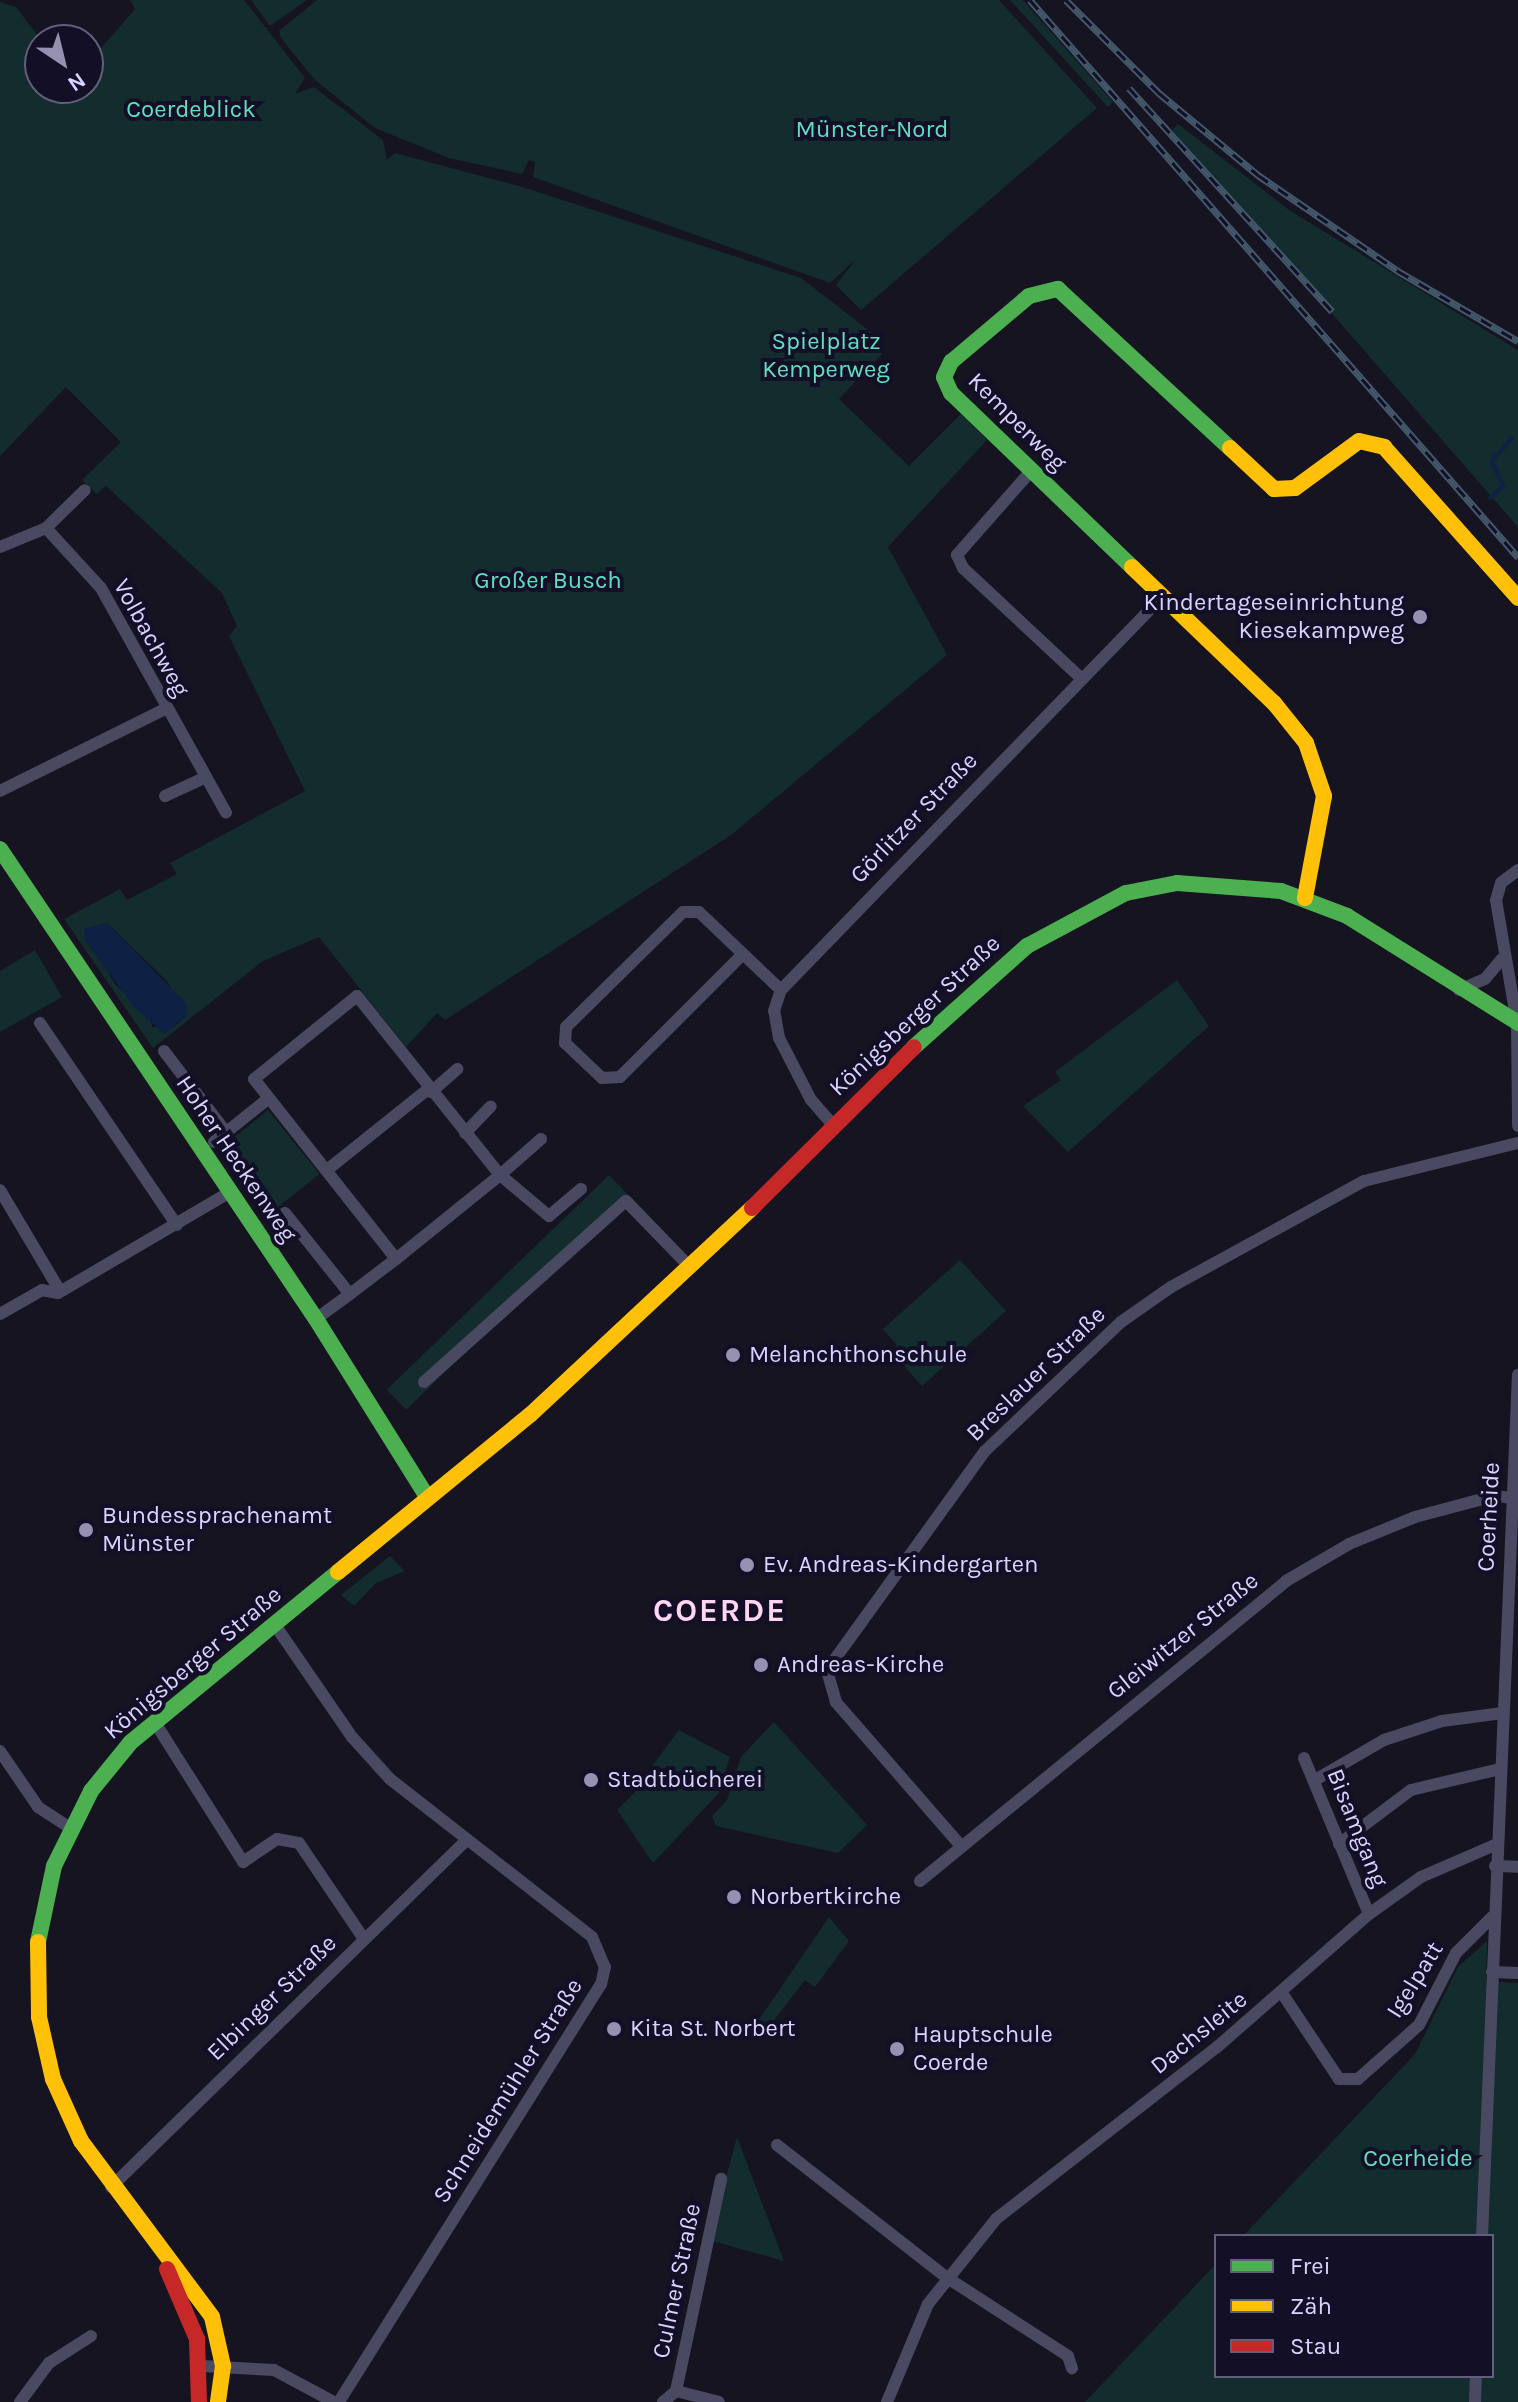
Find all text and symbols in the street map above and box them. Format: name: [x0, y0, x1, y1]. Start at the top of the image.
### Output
north arrow: [24, 24, 104, 104]
text: N: [63, 67, 91, 97]
park label: Coerdeblick: [126, 96, 256, 124]
park label: Münster-Nord: [796, 116, 948, 144]
park label: Spielplatz Kemperweg: [762, 328, 890, 384]
street label: Kemperweg: [962, 367, 1072, 477]
park label: Großer Busch: [474, 567, 622, 595]
street label: Volbachweg: [107, 574, 195, 702]
place label: Kindertageseinrichtung Kiesekampweg: [1144, 589, 1404, 645]
marker: Kindertageseinrichtung Kiesekampweg: [1411, 608, 1429, 626]
street label: Görlitzer Straße: [844, 747, 984, 889]
street label: Königsberger Straße: [824, 929, 1006, 1103]
street label: Hoher Heckenweg: [170, 1070, 302, 1248]
street label: Breslauer Straße: [960, 1300, 1112, 1448]
place label: Melanchthonschule: [749, 1341, 967, 1369]
marker: Melanchthonschule: [724, 1346, 742, 1364]
street label: Coerheide: [1472, 1462, 1506, 1572]
place label: Bundessprachenamt Münster: [102, 1502, 332, 1558]
marker: Bundessprachenamt Münster: [77, 1521, 95, 1539]
place label: Ev. Andreas-Kindergarten: [763, 1551, 1039, 1579]
marker: Ev. Andreas-Kindergarten: [738, 1556, 756, 1574]
street label: Gleiwitzer Straße: [1102, 1566, 1264, 1706]
street label: Königsberger Straße: [98, 1580, 288, 1746]
district label: COERDE: [653, 1592, 787, 1630]
place label: Andreas-Kirche: [777, 1651, 944, 1679]
marker: Andreas-Kirche: [752, 1656, 770, 1674]
street label: Bisamgang: [1320, 1765, 1394, 1891]
place label: Stadtbücherei: [607, 1766, 763, 1794]
marker: Stadtbücherei: [582, 1771, 600, 1789]
place label: Norbertkirche: [750, 1883, 901, 1911]
marker: Norbertkirche: [725, 1888, 743, 1906]
street label: Elbinger Straße: [201, 1929, 343, 2067]
street label: Igelpatt: [1380, 1936, 1450, 2024]
street label: Schneidemühler Straße: [427, 1973, 589, 2209]
street label: Dachsleite: [1145, 1985, 1253, 2081]
place label: Kita St. Norbert: [630, 2015, 796, 2043]
marker: Kita St. Norbert: [605, 2020, 623, 2038]
place label: Hauptschule Coerde: [913, 2021, 1053, 2077]
marker: Hauptschule Coerde: [888, 2040, 906, 2058]
park label: Coerheide: [1363, 2145, 1473, 2173]
street label: Culmer Straße: [647, 2201, 707, 2361]
legend: [1214, 2234, 1494, 2378]
text: Frei: [1290, 2252, 1331, 2280]
text: Zäh: [1290, 2292, 1332, 2320]
text: Stau: [1290, 2332, 1341, 2360]

